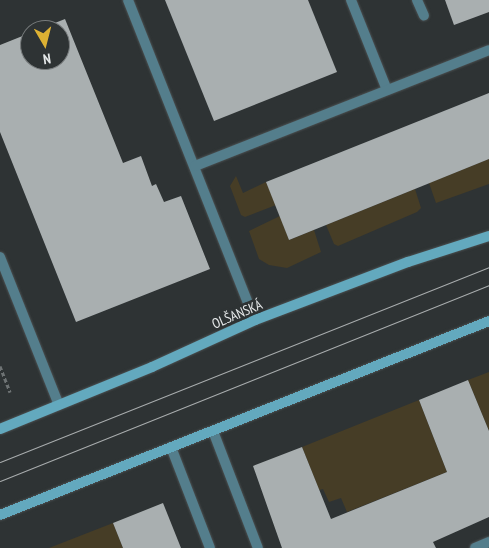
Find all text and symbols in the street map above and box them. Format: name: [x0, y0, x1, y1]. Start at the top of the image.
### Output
north arrow: [20, 20, 70, 70]
text: N: [42, 49, 52, 68]
street label: OLŠANSKÁ: [209, 296, 265, 332]

